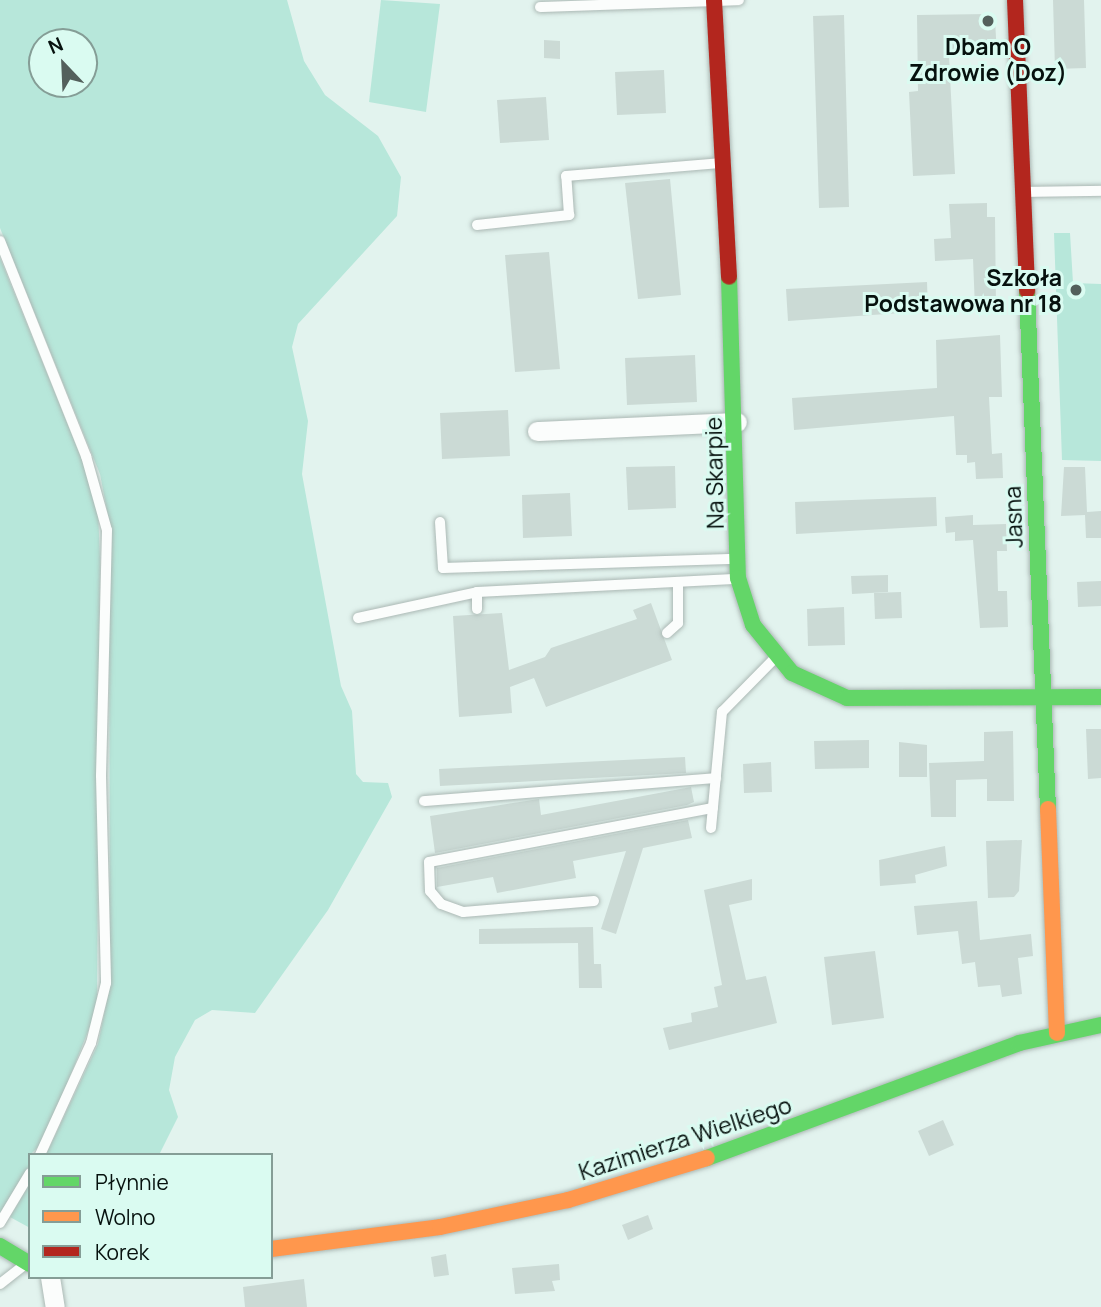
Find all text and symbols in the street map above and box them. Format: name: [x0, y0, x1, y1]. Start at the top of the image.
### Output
marker: Dbam O Zdrowie (Doz): [980, 13, 996, 29]
north arrow: [28, 28, 98, 98]
text: N: [44, 31, 67, 60]
place label: Dbam O Zdrowie (Doz): [909, 32, 1067, 86]
place label: Szkoła Podstawowa nr 18: [864, 263, 1062, 317]
marker: Szkoła Podstawowa nr 18: [1068, 282, 1084, 298]
street label: Na Skarpie: [699, 417, 729, 529]
street label: Jasna: [998, 486, 1028, 548]
street label: Kazimierza Wielkiego: [575, 1091, 795, 1185]
legend: [28, 1153, 273, 1279]
text: Płynnie: [95, 1168, 169, 1196]
text: Wolno: [95, 1203, 156, 1231]
text: Korek: [95, 1238, 149, 1266]

